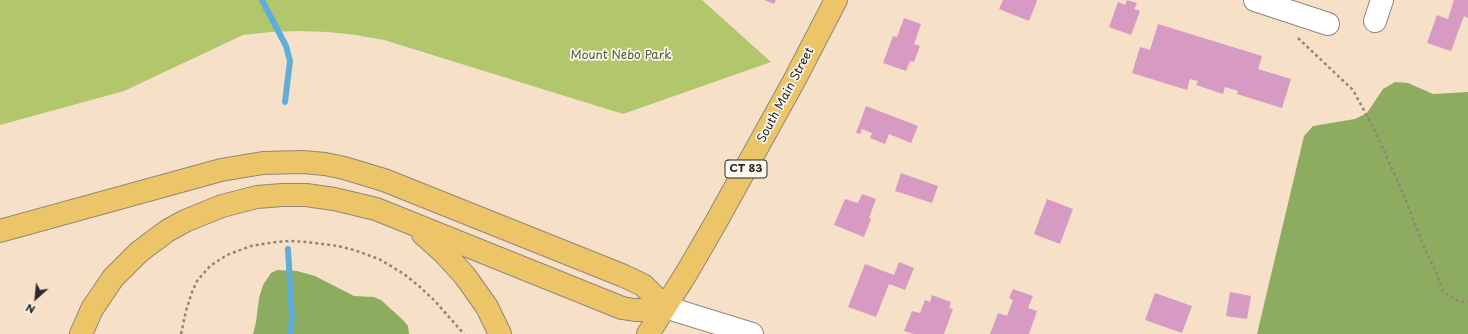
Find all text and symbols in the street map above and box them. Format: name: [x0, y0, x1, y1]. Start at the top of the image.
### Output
street label: South Main Street: [755, 45, 817, 145]
park label: Mount Nebo Park: [571, 49, 671, 63]
road number: CT 83: [725, 160, 767, 178]
north arrow: [16, 278, 56, 318]
text: N: [23, 300, 38, 319]

